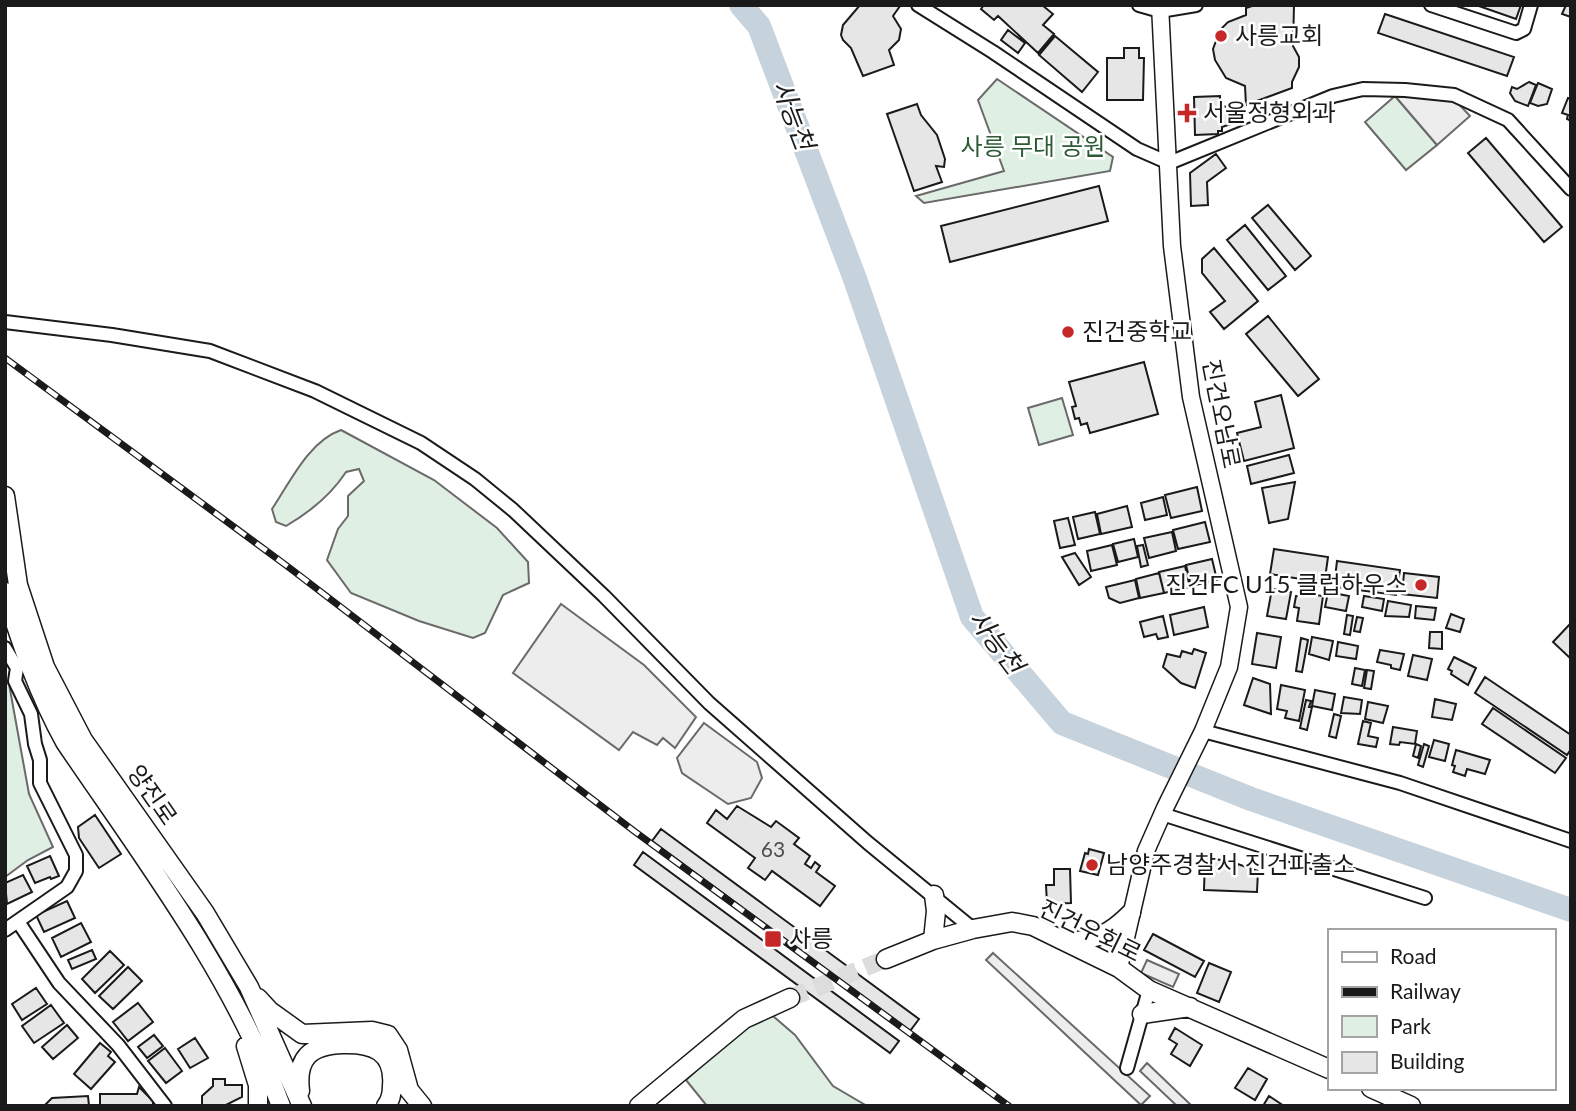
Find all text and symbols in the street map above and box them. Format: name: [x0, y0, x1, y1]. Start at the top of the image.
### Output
place label: 사릉교회: [1235, 20, 1323, 49]
marker: 사릉교회: [1213, 28, 1229, 44]
water label: 사능천: [766, 75, 823, 157]
place label: 서울정형외과: [1203, 97, 1335, 126]
marker: 서울정형외과: [1177, 103, 1197, 123]
park label: 사릉 무대 공원: [961, 131, 1105, 160]
place label: 진건중학교: [1082, 316, 1192, 345]
marker: 진건중학교: [1060, 324, 1076, 340]
street label: 진건오남로: [1198, 357, 1247, 471]
place label: 진건FC U15 클럽하우스: [1165, 569, 1407, 598]
marker: 진건FC U15 클럽하우스: [1413, 577, 1429, 593]
water label: 사능천: [962, 603, 1033, 682]
street label: 양진로: [122, 759, 184, 830]
house number: 63: [761, 836, 785, 861]
place label: 남양주경찰서 진건파출소: [1106, 849, 1355, 878]
marker: 남양주경찰서 진건파출소: [1084, 857, 1100, 873]
street label: 진건우회로: [1035, 892, 1147, 967]
place label: 사릉: [789, 923, 833, 952]
marker: 사릉: [763, 929, 783, 949]
legend: [1328, 929, 1555, 1090]
text: Road: [1390, 943, 1437, 968]
text: Railway: [1390, 978, 1461, 1003]
text: Park: [1390, 1013, 1431, 1038]
text: Building: [1390, 1048, 1465, 1073]

